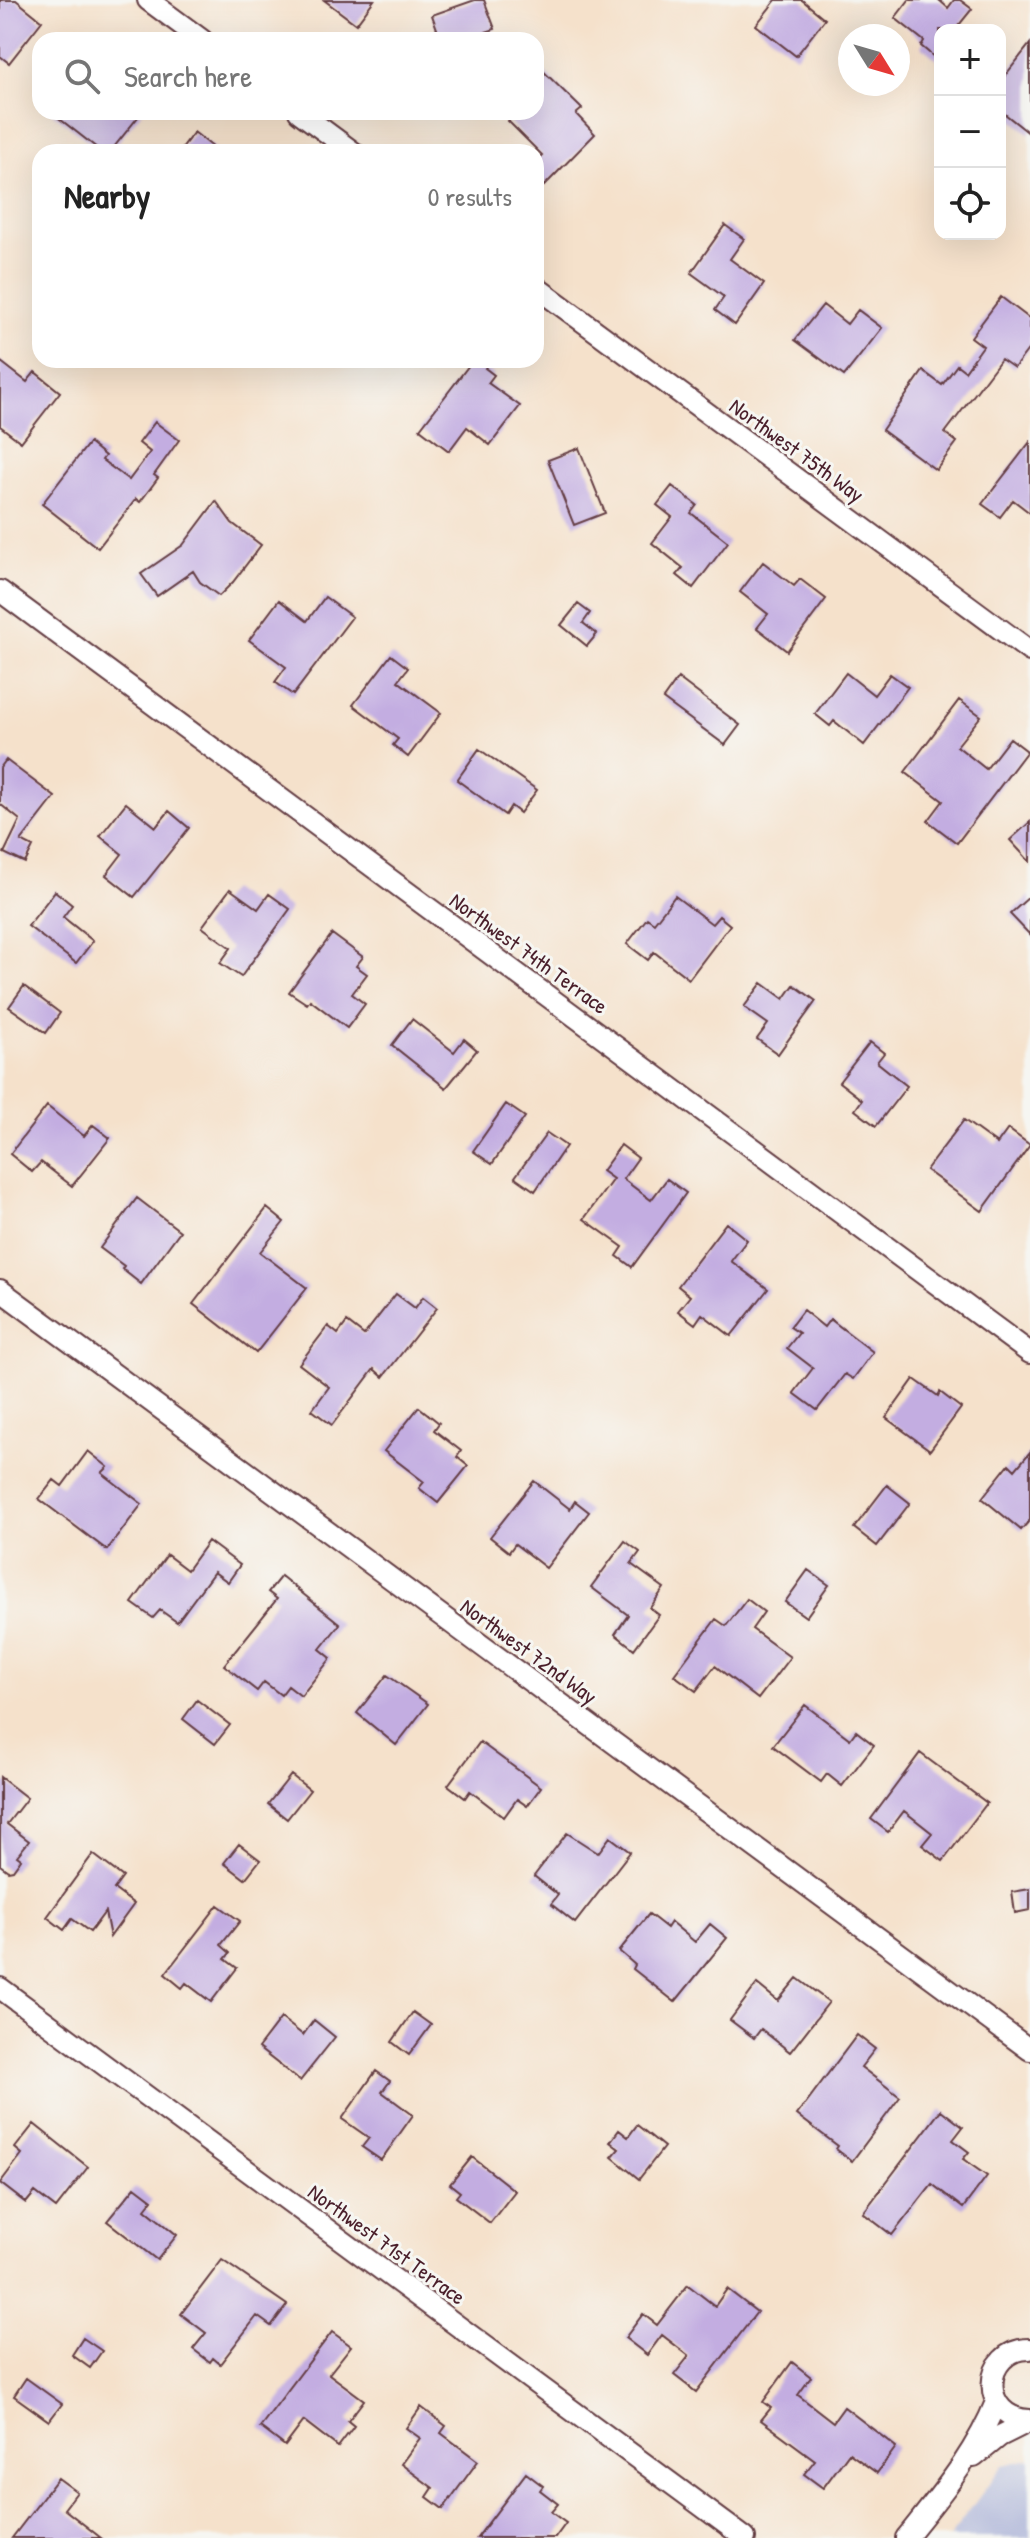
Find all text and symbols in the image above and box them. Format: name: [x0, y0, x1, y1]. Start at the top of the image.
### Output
north arrow: [838, 24, 910, 96]
map controls: [934, 24, 1006, 240]
button: +: [934, 24, 1006, 96]
search box: [32, 32, 544, 120]
icon: search: [60, 54, 104, 98]
text: Search here: [124, 56, 252, 96]
button: −: [934, 96, 1006, 168]
button: locate: [934, 168, 1006, 240]
text: Nearby: [64, 173, 150, 219]
text: 0 results: [428, 179, 512, 214]
street label: Northwest 75th Way: [724, 391, 870, 509]
street label: Northwest 74th Terrace: [444, 885, 614, 1021]
street label: Northwest 72nd Way: [455, 1591, 603, 1711]
street label: Northwest 71st Terrace: [302, 2177, 472, 2311]

